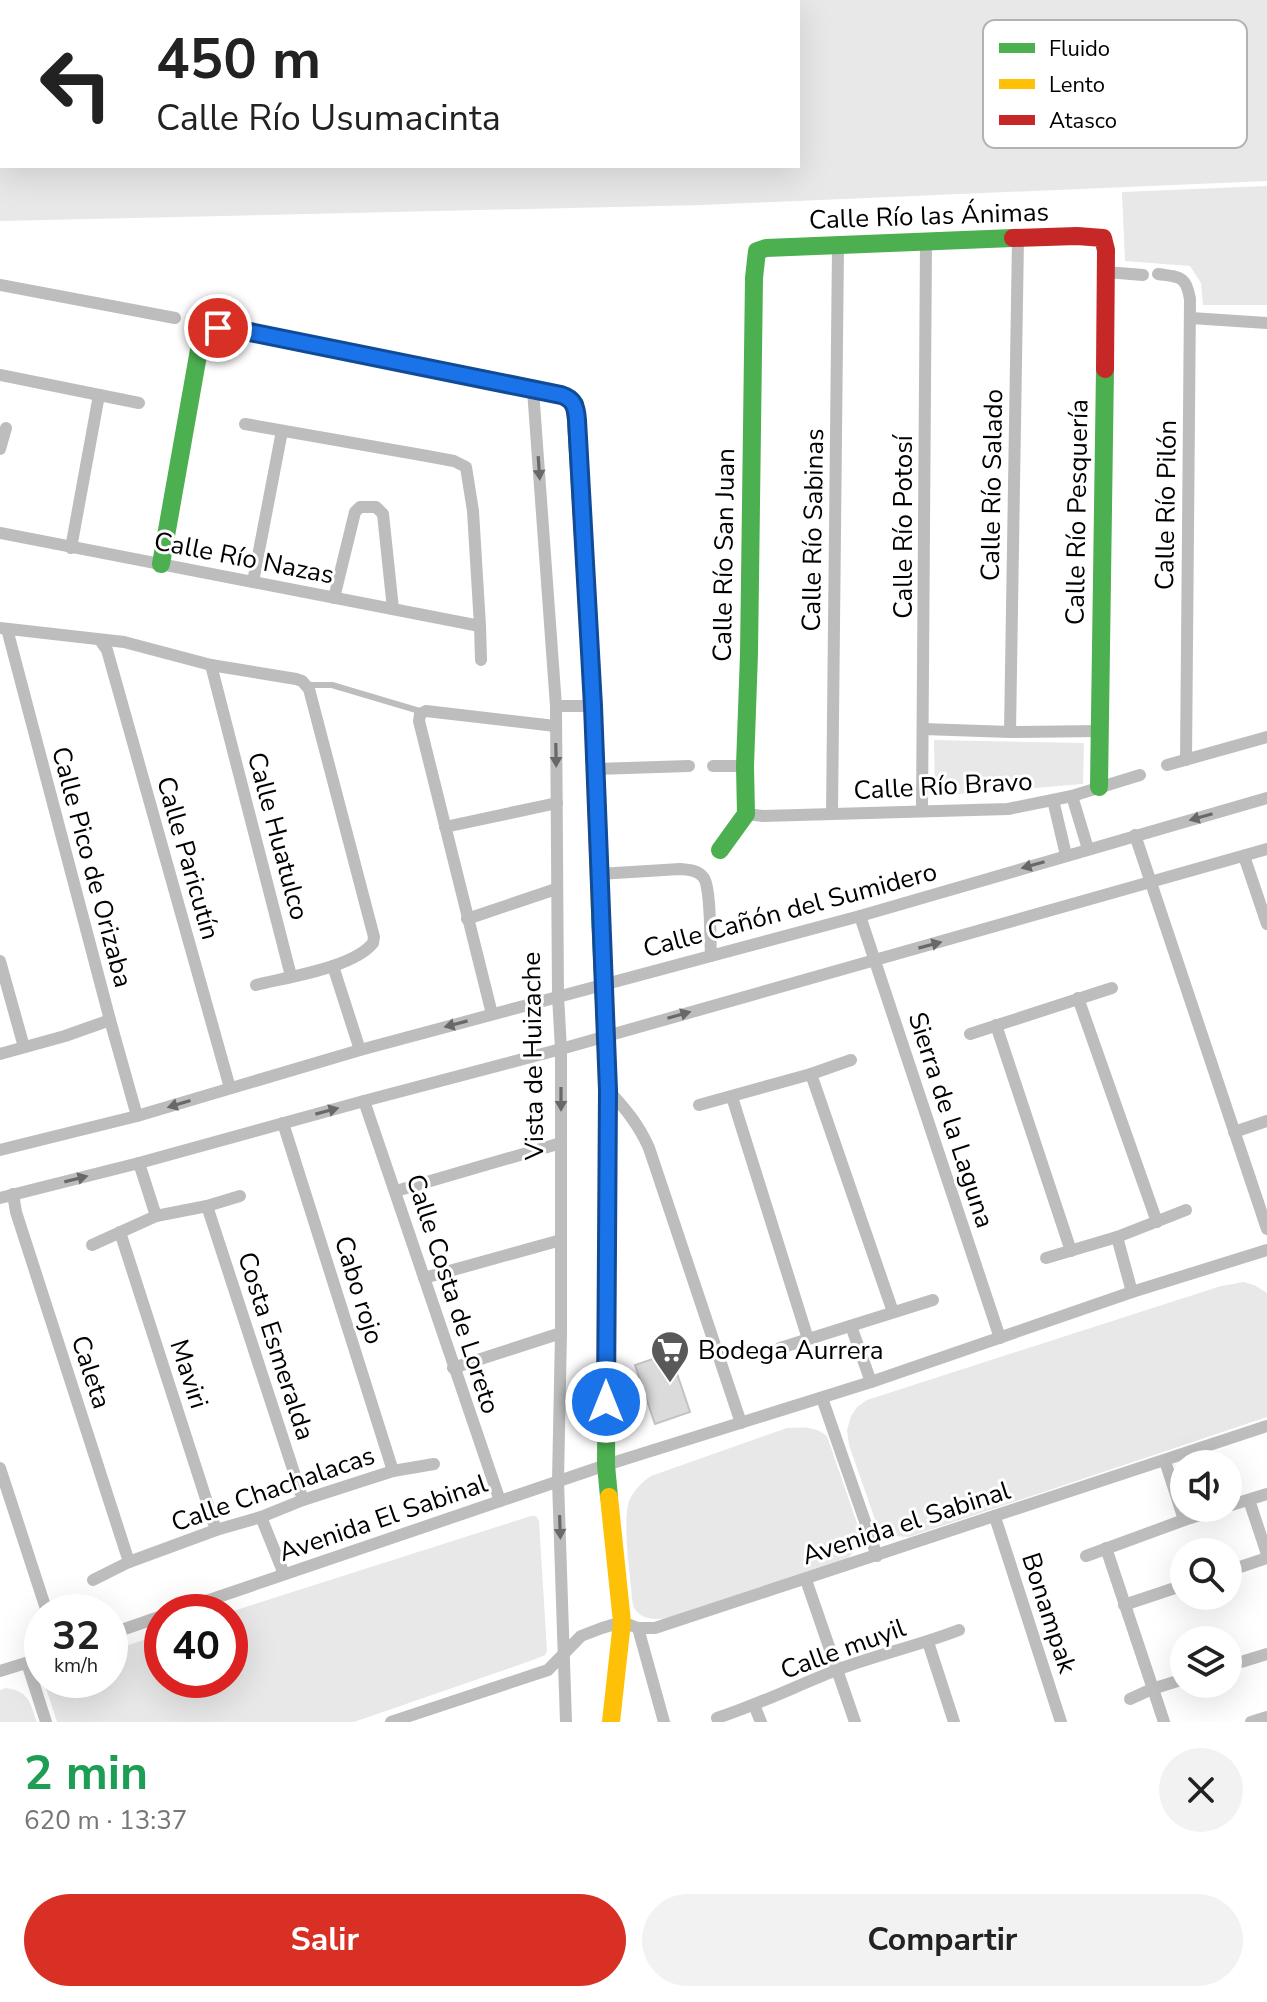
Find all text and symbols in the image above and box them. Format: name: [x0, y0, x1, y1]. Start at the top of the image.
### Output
legend: [983, 20, 1247, 148]
text: 450 m: [156, 21, 321, 98]
icon: left: [24, 32, 128, 136]
text: Fluido: [1049, 34, 1110, 64]
text: Lento: [1049, 70, 1105, 100]
text: Calle Río Usumacinta: [156, 94, 501, 143]
text: Atasco: [1049, 106, 1117, 136]
street label: Calle Río las Ánimas: [808, 194, 1050, 238]
pin: [184, 294, 252, 362]
icon: arrive: [196, 306, 240, 350]
street label: Calle Río Salado: [973, 389, 1011, 581]
street label: Calle Río Pesquería: [1058, 399, 1096, 625]
street label: Calle Río Pilón: [1147, 419, 1185, 591]
street label: Calle Río Sabinas: [794, 428, 832, 632]
street label: Calle Río Potosí: [886, 433, 921, 619]
street label: Calle Río San Juan: [705, 448, 743, 662]
one-way arrow: [533, 456, 546, 481]
street label: Calle Río Nazas: [151, 523, 337, 593]
street label: Calle Pico de Orizaba: [43, 743, 141, 991]
one-way arrow: [550, 743, 562, 768]
street label: Calle Huatulco: [239, 748, 317, 924]
street label: Calle Río Bravo: [853, 764, 1033, 808]
street label: Calle Paricutín: [148, 772, 228, 944]
one-way arrow: [1188, 811, 1213, 823]
street label: Calle Cañón del Sumidero: [639, 854, 941, 966]
one-way arrow: [1021, 859, 1045, 872]
one-way arrow: [917, 938, 942, 950]
street label: Vista de Huizache: [514, 952, 552, 1161]
one-way arrow: [667, 1008, 692, 1020]
street label: Sierra de la Laguna: [900, 1008, 1002, 1232]
one-way arrow: [443, 1018, 467, 1031]
one-way arrow: [555, 1087, 567, 1112]
one-way arrow: [166, 1098, 190, 1111]
one-way arrow: [315, 1104, 339, 1117]
street label: Calle Costa de Loreto: [398, 1170, 508, 1418]
one-way arrow: [63, 1172, 88, 1185]
street label: Cabo rojo: [326, 1232, 392, 1348]
street label: Costa Esmeralda: [229, 1247, 323, 1445]
supermarket icon: Bodega Aurrera: [649, 1329, 691, 1384]
street label: Caleta: [63, 1331, 119, 1413]
place label: Bodega Aurrera: [698, 1333, 884, 1368]
street label: Maviri: [161, 1335, 217, 1413]
position arrow: [564, 1360, 648, 1444]
street label: Calle Chachalacas: [167, 1438, 379, 1540]
map controls: [1170, 1450, 1242, 1698]
button: sound: [1170, 1450, 1242, 1522]
street label: Avenida El Sabinal: [274, 1466, 492, 1570]
street label: Avenida el Sabinal: [797, 1473, 1015, 1573]
one-way arrow: [554, 1515, 567, 1540]
button: search: [1170, 1538, 1242, 1610]
street label: Bonampak: [1013, 1548, 1085, 1679]
speed limit sign: 40: [144, 1594, 248, 1698]
text: 32: [52, 1609, 100, 1663]
street label: Calle muyil: [776, 1610, 911, 1688]
button: layers: [1170, 1626, 1242, 1698]
text: km/h: [54, 1652, 98, 1679]
text: 2 min: [24, 1740, 148, 1806]
button: close: [1159, 1748, 1243, 1832]
text: 620 m · 13:37: [24, 1803, 187, 1838]
button: Salir: [24, 1894, 626, 1986]
button: Compartir: [642, 1894, 1243, 1986]

